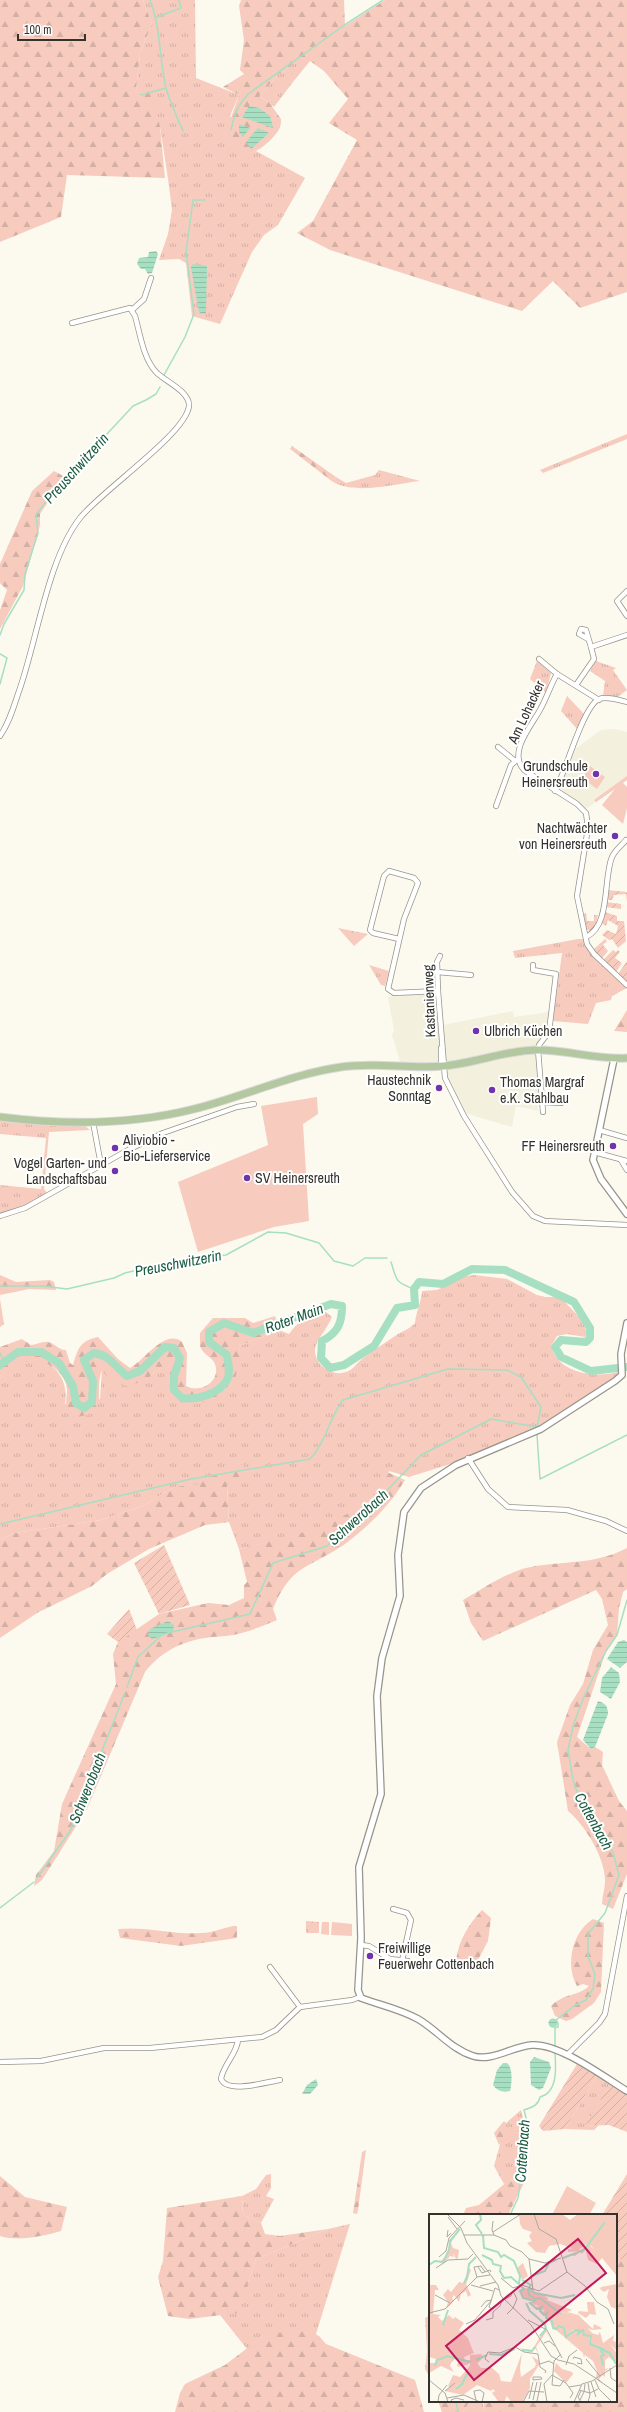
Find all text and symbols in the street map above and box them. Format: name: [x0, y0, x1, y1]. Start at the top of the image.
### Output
scale bar: [18, 16, 85, 42]
text: 100 m: [24, 22, 51, 38]
water label: Preuschwitzerin: [39, 428, 113, 508]
street label: Am Lohacker: [503, 677, 549, 747]
place label: Grundschule Heinersreuth: [522, 757, 588, 791]
marker: Grundschule Heinersreuth: [591, 769, 601, 779]
place label: Nachtwächter von Heinersreuth: [519, 819, 607, 853]
marker: Nachtwächter von Heinersreuth: [610, 831, 620, 841]
street label: Kastanienweg: [419, 964, 439, 1038]
place label: Ulbrich Küchen: [484, 1022, 562, 1040]
marker: Ulbrich Küchen: [471, 1026, 481, 1036]
place label: Haustechnik Sonntag: [367, 1071, 432, 1105]
place label: Thomas Margraf e.K. Stahlbau: [500, 1073, 585, 1107]
marker: Haustechnik Sonntag: [434, 1083, 444, 1093]
marker: Thomas Margraf e.K. Stahlbau: [487, 1085, 497, 1095]
place label: Aliviobio - Bio-Lieferservice: [122, 1131, 210, 1165]
place label: FF Heinersreuth: [521, 1137, 605, 1155]
marker: FF Heinersreuth: [608, 1141, 618, 1151]
marker: Aliviobio - Bio-Lieferservice: [110, 1143, 120, 1153]
place label: Vogel Garten- und Landschaftsbau: [14, 1154, 107, 1188]
marker: Vogel Garten- und Landschaftsbau: [110, 1166, 120, 1176]
place label: SV Heinersreuth: [255, 1169, 340, 1187]
marker: SV Heinersreuth: [242, 1173, 252, 1183]
water label: Preuschwitzerin: [133, 1244, 223, 1282]
water label: Roter Main: [262, 1298, 326, 1338]
water label: Schwerobach: [323, 1484, 393, 1550]
water label: Schwerobach: [63, 1749, 111, 1826]
water label: Cottenbach: [570, 1788, 619, 1854]
place label: Freiwillige Feuerwehr Cottenbach: [378, 1939, 494, 1973]
marker: Freiwillige Feuerwehr Cottenbach: [365, 1951, 375, 1961]
water label: Cottenbach: [509, 2119, 535, 2183]
inset map: [429, 2214, 617, 2402]

